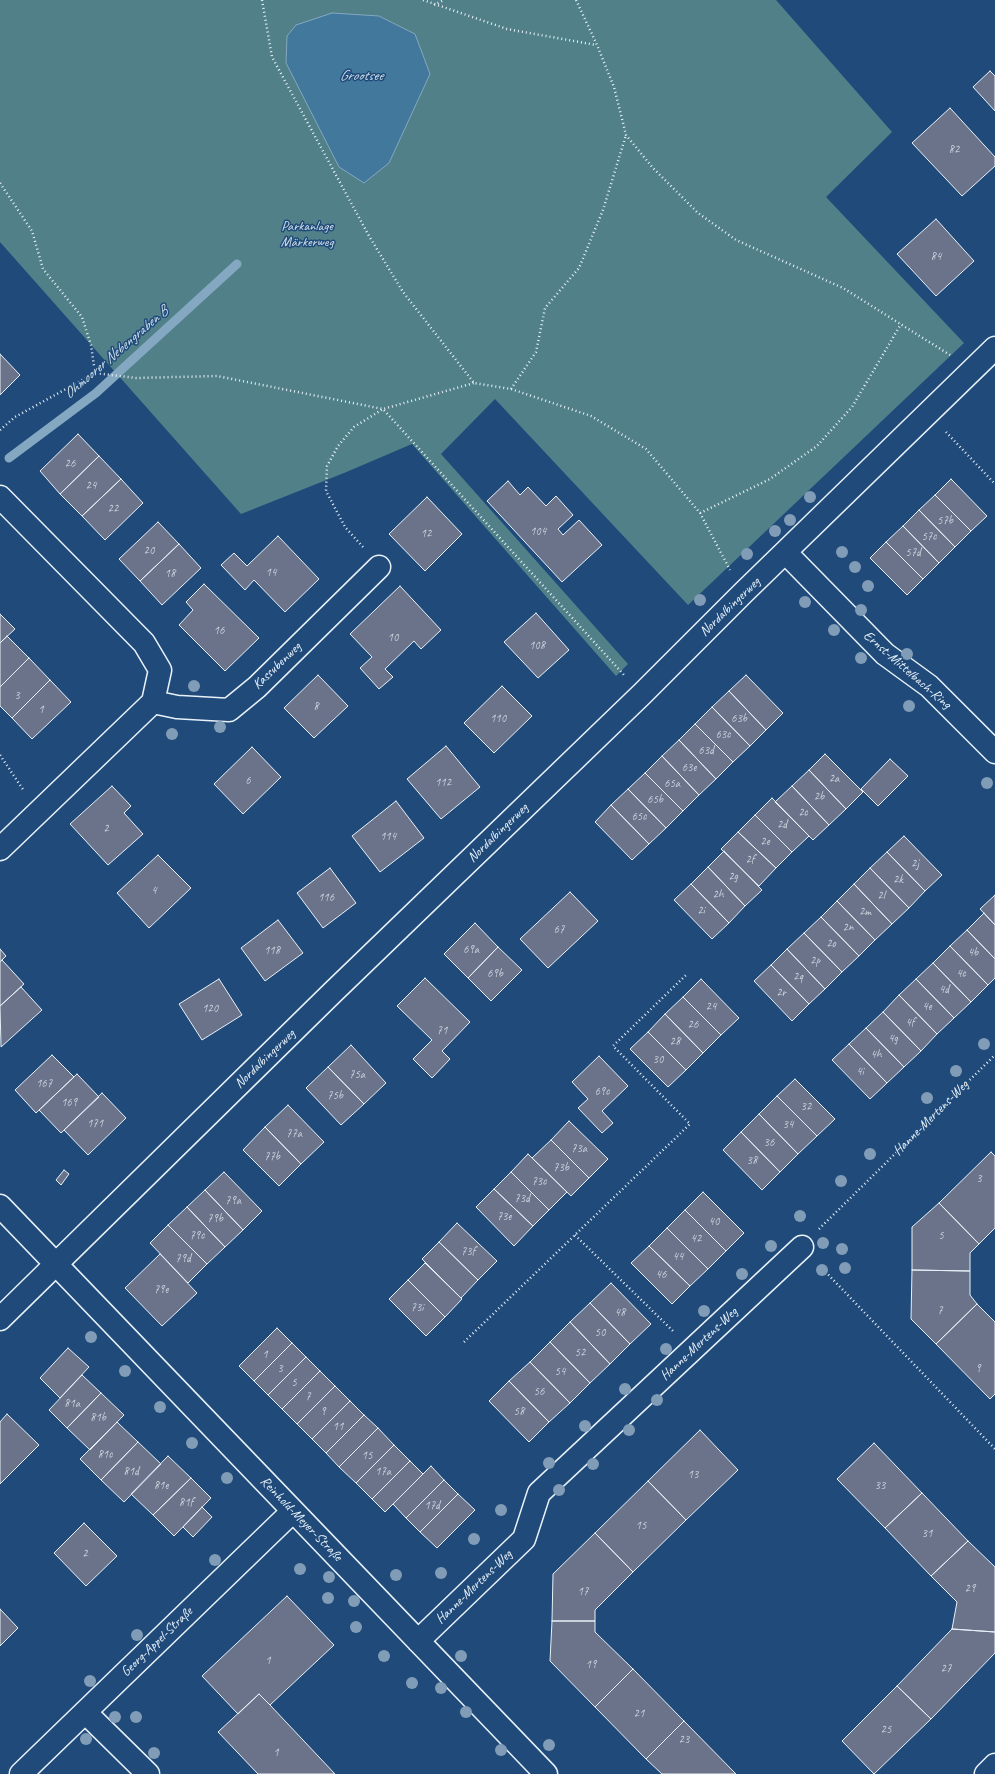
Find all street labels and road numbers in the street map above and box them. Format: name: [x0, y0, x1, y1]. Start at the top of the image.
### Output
street label: Nordalbingerweg: [696, 574, 764, 640]
street label: Ernst-Mittelbach-Ring: [860, 627, 954, 713]
street label: Kassubenweg: [249, 639, 305, 693]
street label: Nordalbingerweg: [464, 800, 532, 866]
street label: Nordalbingerweg: [231, 1026, 299, 1092]
street label: Hanne-Mertens-Weg: [890, 1077, 972, 1159]
street label: Hanne-Mertens-Weg: [657, 1304, 741, 1384]
street label: Reinhold-Meyer-Straße: [256, 1473, 346, 1565]
street label: Hanne-Mertens-Weg: [432, 1546, 516, 1628]
street label: Georg-Appel-Straße: [118, 1604, 196, 1680]

